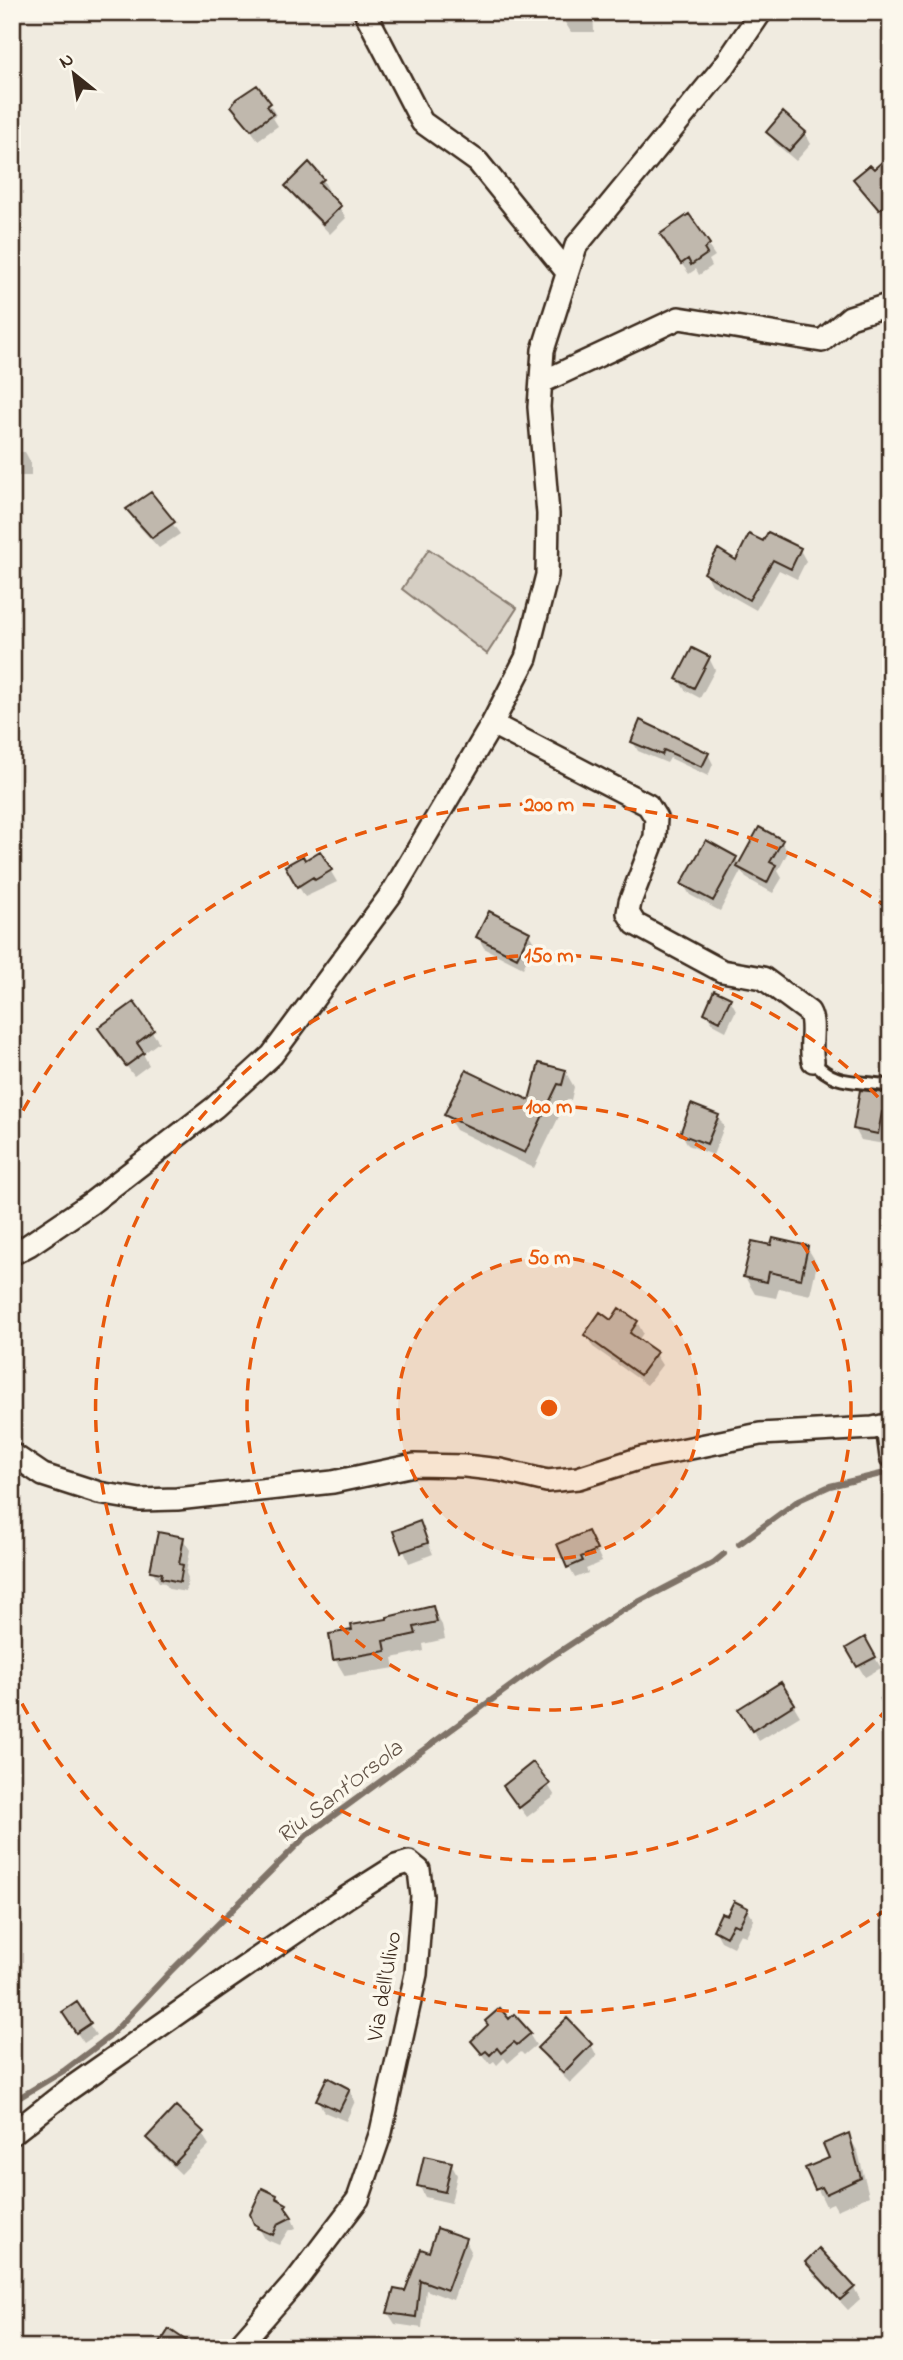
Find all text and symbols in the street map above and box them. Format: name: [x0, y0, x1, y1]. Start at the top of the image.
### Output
north arrow: [38, 38, 108, 108]
text: N: [54, 46, 79, 76]
text: 200 m: [523, 791, 574, 821]
text: 150 m: [524, 942, 574, 972]
text: 100 m: [526, 1093, 572, 1123]
text: 50 m: [528, 1244, 570, 1274]
centre of rings: [537, 1396, 561, 1420]
water label: Riu Sant'Orsola: [270, 1732, 412, 1854]
street label: Via dell'Ulivo: [359, 1929, 411, 2045]

